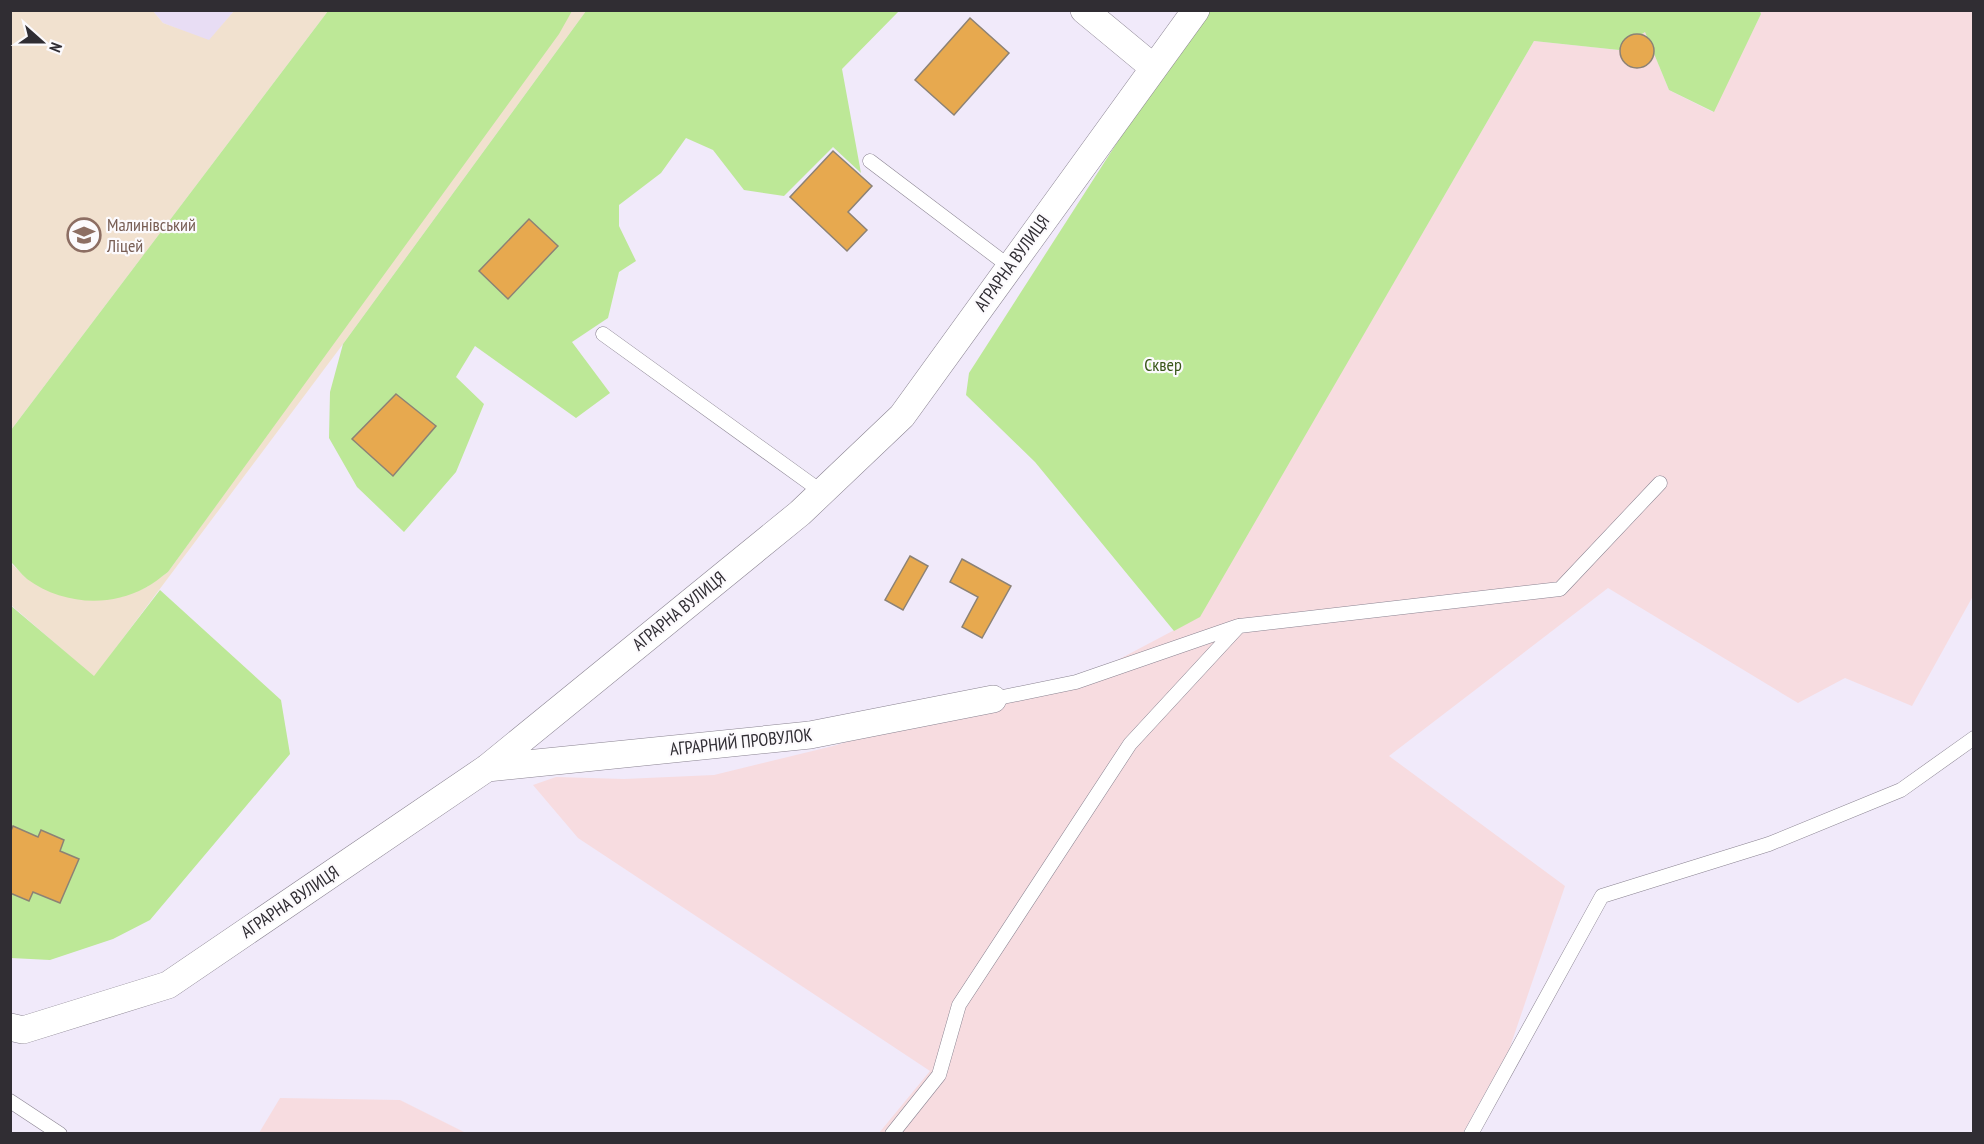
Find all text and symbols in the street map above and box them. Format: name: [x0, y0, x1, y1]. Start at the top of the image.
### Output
north arrow: [12, 12, 72, 72]
text: N: [45, 40, 67, 55]
street label: АГРАРНА ВУЛИЦЯ: [969, 210, 1054, 315]
place label: Малинівський Ліцей: [106, 213, 196, 257]
school or university icon: Малинівський Ліцей: [66, 217, 102, 253]
park label: Сквер: [1144, 353, 1182, 376]
street label: АГРАРНА ВУЛИЦЯ: [627, 566, 730, 655]
street label: АГРАРНИЙ ПРОВУЛОК: [669, 723, 813, 760]
street label: АГРАРНА ВУЛИЦЯ: [236, 860, 343, 943]

